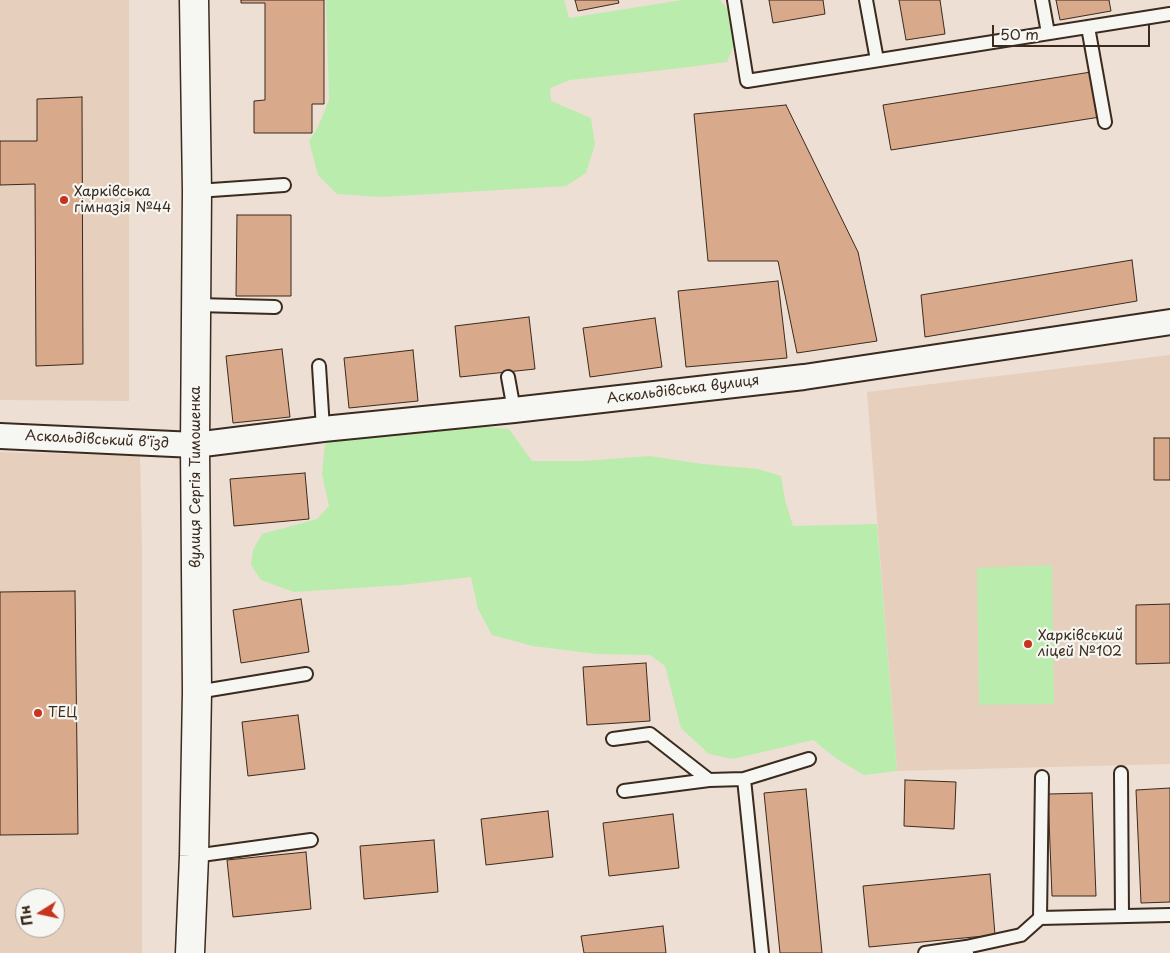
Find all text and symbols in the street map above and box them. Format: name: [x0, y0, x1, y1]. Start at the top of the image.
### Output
scale bar: [995, 15, 1152, 47]
text: 50 m: [1000, 22, 1039, 45]
place label: Харківська гімназія №44: [74, 184, 171, 216]
marker: Харківська гімназія №44: [58, 194, 70, 206]
street label: Аскольдівська вулиця: [606, 372, 760, 408]
street label: вулиця Сергія Тимошенка: [188, 386, 204, 568]
street label: Аскольдівський в'їзд: [25, 428, 169, 452]
place label: Харківський ліцей №102: [1038, 628, 1123, 660]
marker: Харківський ліцей №102: [1022, 638, 1034, 650]
place label: ТЕЦ: [48, 705, 77, 721]
marker: ТЕЦ: [32, 707, 44, 719]
north arrow: [15, 888, 65, 938]
text: Пн: [14, 904, 38, 927]

